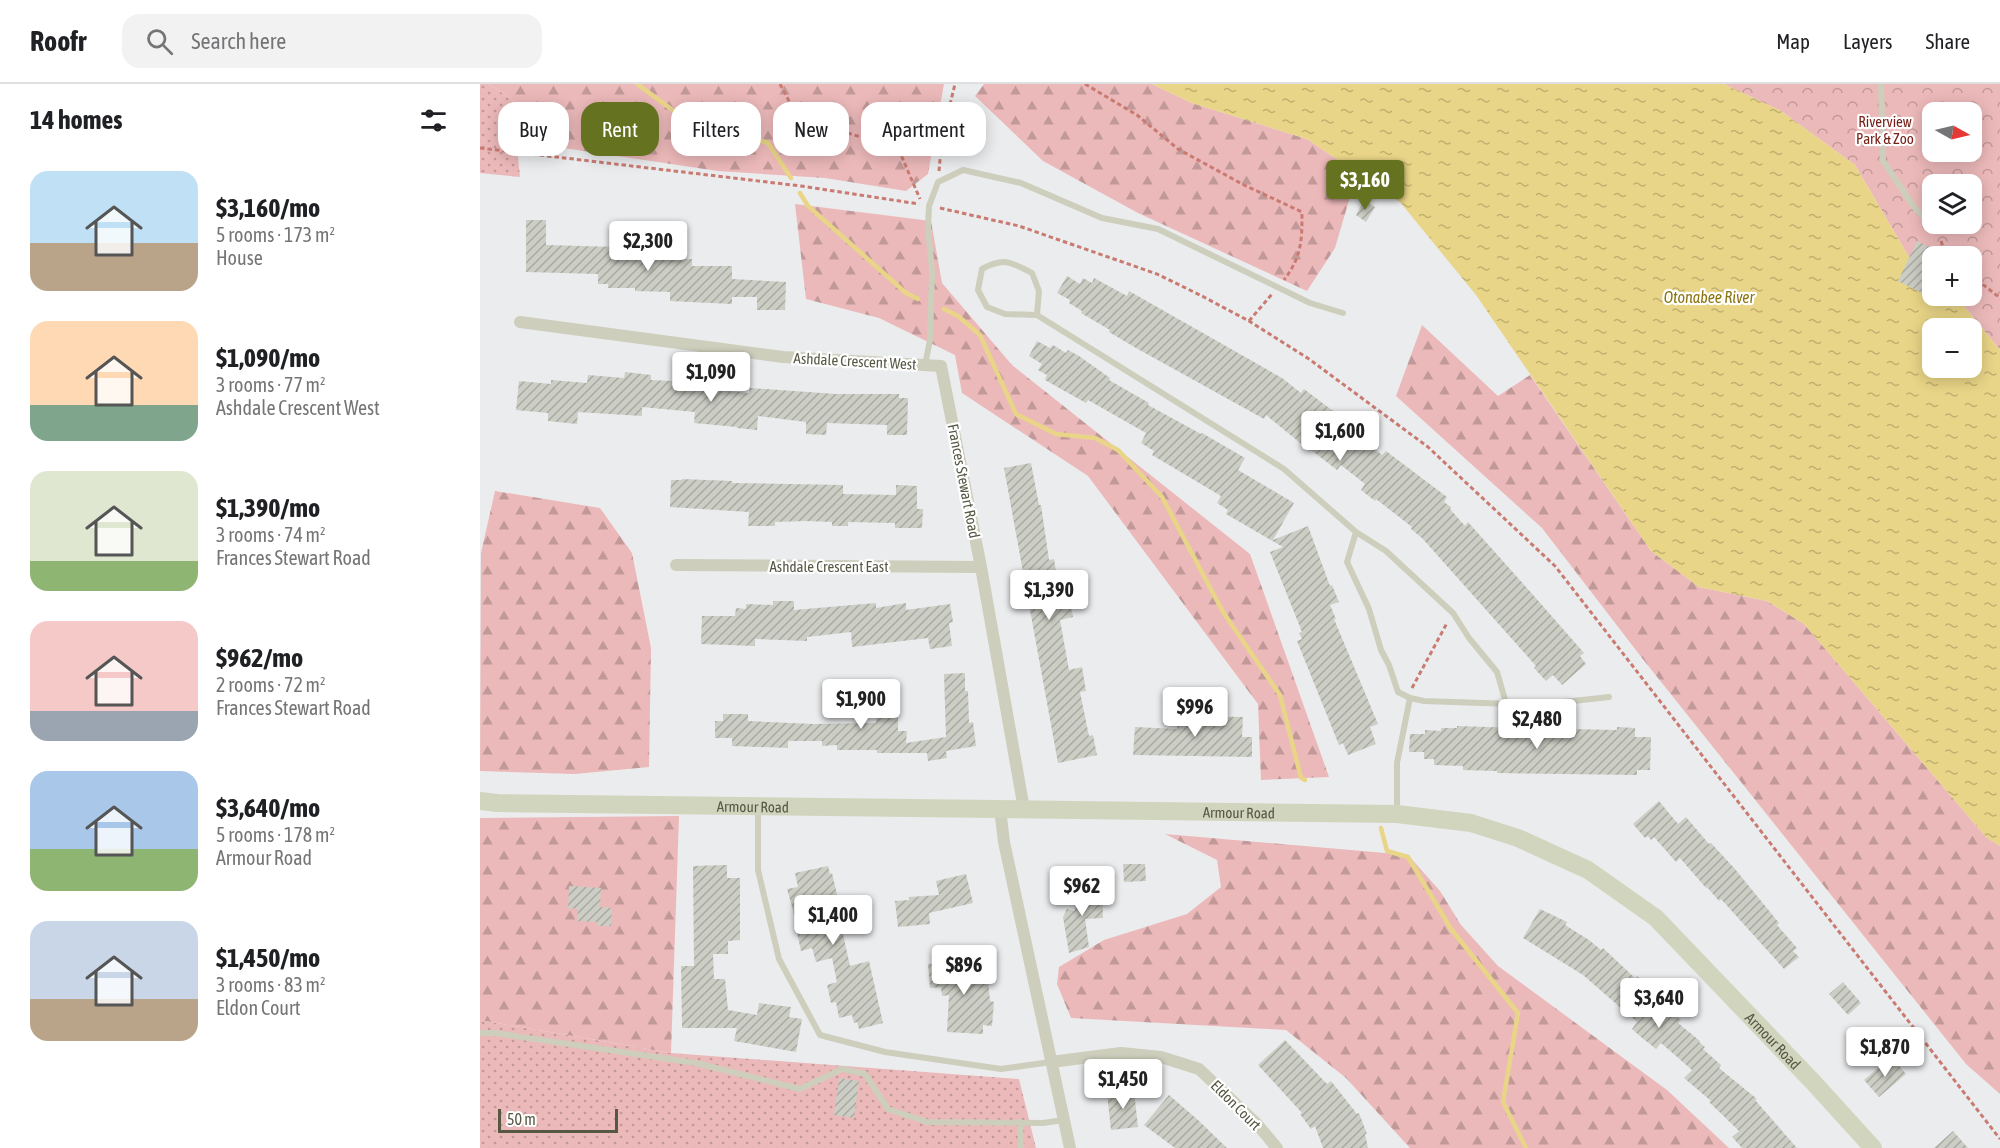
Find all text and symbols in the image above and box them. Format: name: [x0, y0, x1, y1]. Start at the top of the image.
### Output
search box: [122, 14, 542, 68]
text: Roofr: [30, 25, 86, 57]
icon: search: [143, 25, 176, 58]
text: Search here: [191, 28, 286, 54]
text: Map: [1776, 29, 1810, 53]
text: Layers: [1843, 29, 1893, 53]
text: Share: [1926, 29, 1970, 53]
chip: Buy: [498, 102, 569, 156]
chip: Rent: [581, 102, 659, 156]
chip: Filters: [671, 102, 761, 156]
chip: New: [773, 102, 849, 156]
chip: Apartment: [861, 102, 986, 156]
north arrow: [1922, 102, 1982, 162]
map controls: [1922, 102, 1982, 378]
icon: filters: [417, 104, 450, 137]
text: 14 homes: [30, 105, 123, 135]
park label: Riverview Park & Zoo: [1856, 113, 1914, 147]
pin: $3,160: [1316, 160, 1414, 211]
text: $3,160: [1340, 168, 1390, 191]
button: layers: [1922, 174, 1982, 234]
text: $3,160/mo: [216, 193, 320, 223]
icon: home: [78, 195, 150, 267]
pin: $2,300: [599, 221, 697, 272]
text: 5 rooms · 173 m²: [216, 223, 335, 246]
text: $2,300: [623, 229, 673, 252]
text: House: [216, 246, 263, 269]
button: +: [1922, 246, 1982, 306]
water label: Otonabee River: [1664, 288, 1756, 306]
button: −: [1922, 318, 1982, 378]
text: $1,090/mo: [216, 343, 320, 373]
icon: home: [78, 345, 150, 417]
street label: Ashdale Crescent West: [793, 349, 917, 373]
pin: $1,090: [662, 352, 760, 403]
text: $1,090: [686, 360, 736, 383]
text: 3 rooms · 77 m²: [216, 373, 326, 396]
text: Ashdale Crescent West: [216, 396, 380, 419]
pin: $1,600: [1291, 411, 1389, 462]
text: $1,600: [1315, 419, 1365, 442]
street label: Frances Stewart Road: [945, 422, 983, 540]
text: $1,390/mo: [216, 493, 320, 523]
icon: home: [78, 495, 150, 567]
text: 3 rooms · 74 m²: [216, 523, 326, 546]
text: Frances Stewart Road: [216, 546, 371, 569]
street label: Ashdale Crescent East: [770, 558, 888, 575]
pin: $1,390: [1000, 570, 1098, 621]
text: $1,390: [1024, 578, 1074, 601]
text: $962/mo: [216, 643, 303, 673]
icon: home: [78, 645, 150, 717]
text: 2 rooms · 72 m²: [216, 673, 326, 696]
pin: $1,900: [812, 679, 910, 730]
text: $1,900: [836, 687, 886, 710]
pin: $996: [1159, 687, 1231, 738]
text: $996: [1177, 695, 1213, 718]
text: Frances Stewart Road: [216, 696, 371, 719]
pin: $2,480: [1488, 699, 1586, 750]
text: $2,480: [1512, 707, 1562, 730]
text: $3,640/mo: [216, 793, 320, 823]
icon: home: [78, 795, 150, 867]
street label: Armour Road: [717, 797, 789, 815]
street label: Armour Road: [1203, 803, 1275, 821]
text: 5 rooms · 178 m²: [216, 823, 335, 846]
text: Armour Road: [216, 846, 312, 869]
pin: $962: [1046, 866, 1118, 917]
text: $962: [1064, 874, 1100, 897]
pin: $1,400: [784, 895, 882, 946]
text: $1,400: [808, 903, 858, 926]
text: $1,450/mo: [216, 943, 320, 973]
icon: home: [78, 945, 150, 1017]
pin: $896: [928, 945, 1000, 996]
text: $896: [946, 953, 982, 976]
text: 3 rooms · 83 m²: [216, 973, 326, 996]
pin: $3,640: [1610, 978, 1708, 1029]
text: $3,640: [1634, 986, 1684, 1009]
text: Eldon Court: [216, 996, 300, 1019]
street label: Armour Road: [1742, 1009, 1804, 1073]
pin: $1,870: [1836, 1027, 1934, 1078]
text: $1,870: [1860, 1035, 1910, 1058]
pin: $1,450: [1074, 1059, 1172, 1110]
text: $1,450: [1098, 1067, 1148, 1090]
street label: Eldon Court: [1208, 1077, 1264, 1133]
scale bar: [498, 1106, 618, 1134]
text: 50 m: [507, 1110, 536, 1128]

